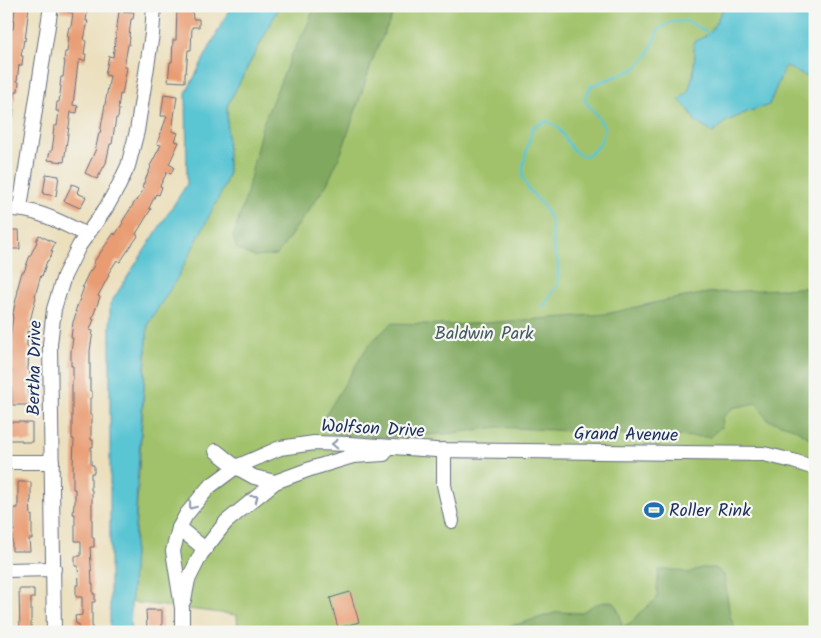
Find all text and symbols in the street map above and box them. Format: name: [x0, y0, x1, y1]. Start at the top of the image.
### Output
street label: Bertha Drive: [20, 320, 51, 416]
park label: Baldwin Park: [434, 320, 534, 349]
street label: Wolfson Drive: [320, 412, 425, 447]
street label: Grand Avenue: [574, 420, 678, 451]
one-way arrow: [330, 439, 338, 449]
one-way arrow: [250, 494, 259, 503]
place label: Roller Rink: [669, 497, 751, 526]
sports icon: Roller Rink: [643, 499, 665, 521]
one-way arrow: [189, 501, 198, 510]

